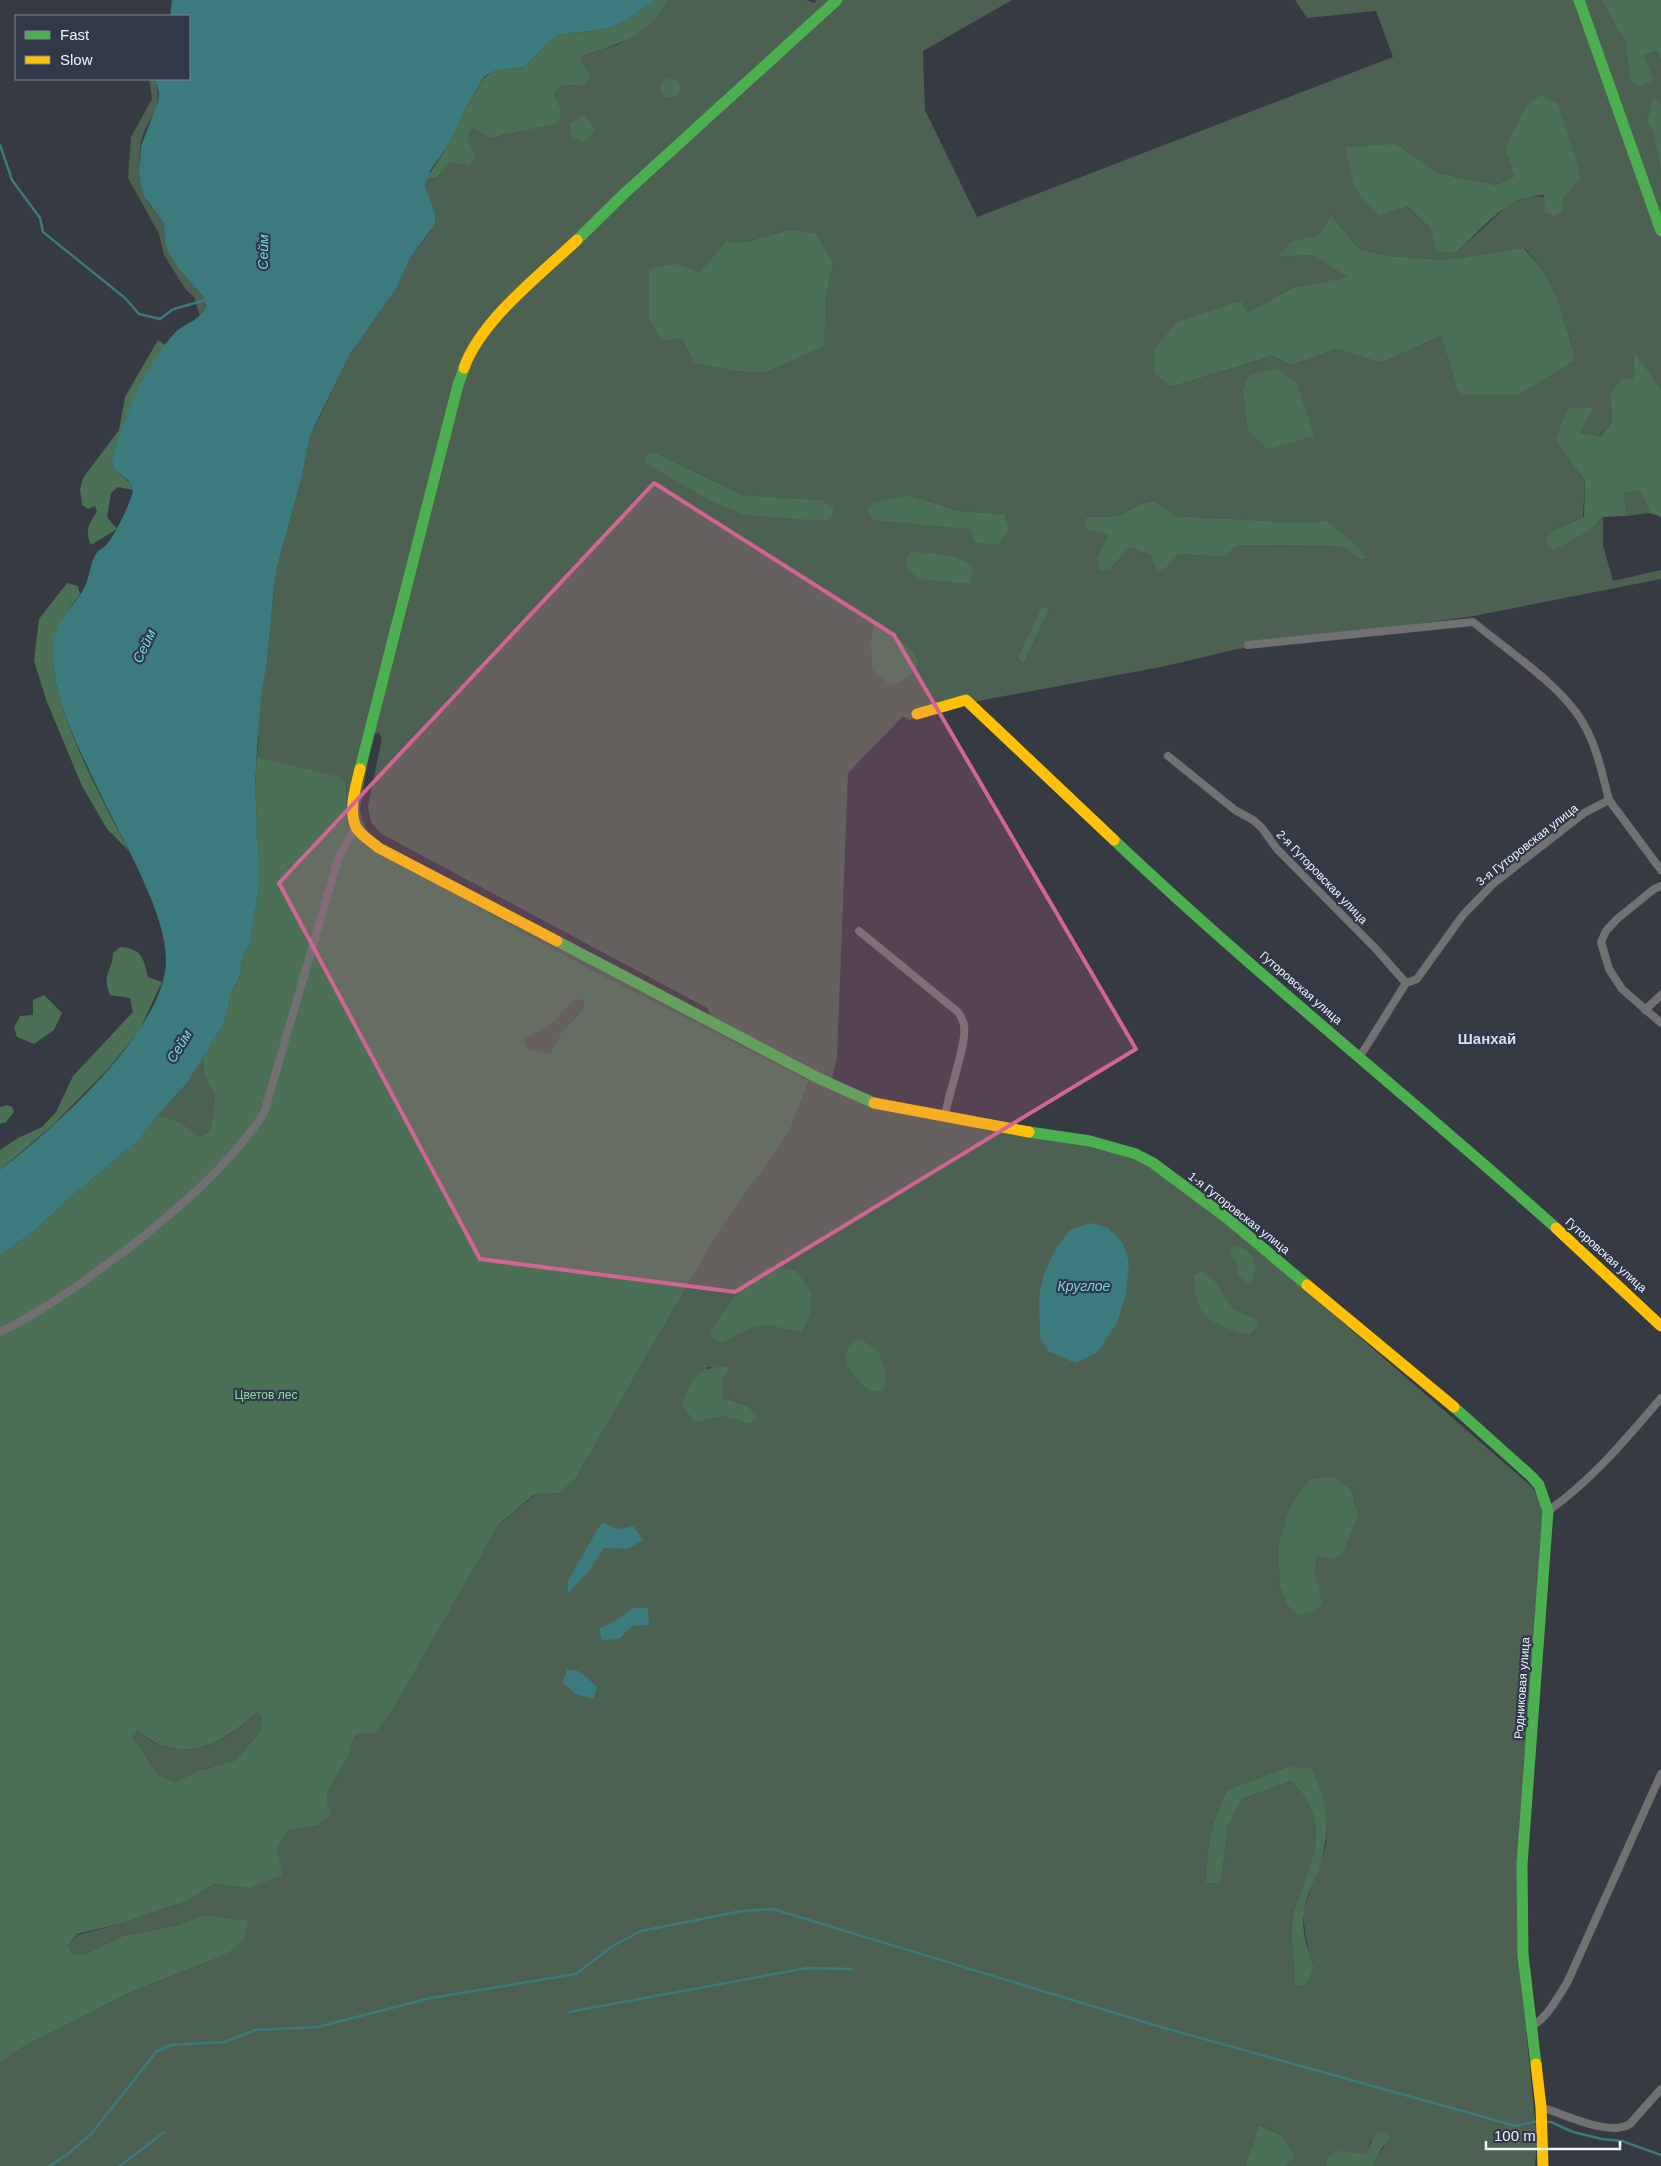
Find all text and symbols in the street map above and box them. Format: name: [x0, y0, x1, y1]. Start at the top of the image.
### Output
legend: [15, 15, 190, 80]
text: Fast: [60, 26, 90, 43]
text: Slow: [60, 51, 93, 68]
water label: Сейм: [255, 234, 271, 270]
water label: Сейм: [129, 626, 159, 665]
street label: 3-я Гуторовская улица: [1474, 801, 1581, 889]
street label: 2-я Гуторовская улица: [1274, 827, 1371, 927]
street label: Гуторовская улица: [1257, 948, 1345, 1028]
water label: Сейм: [163, 1026, 195, 1065]
district label: Шанхай: [1458, 1030, 1516, 1047]
street label: 1-я Гуторовская улица: [1186, 1169, 1293, 1257]
street label: Гуторовская улица: [1563, 1215, 1650, 1295]
water label: Круглое: [1058, 1278, 1111, 1294]
park label: Цветов лес: [235, 1388, 297, 1402]
street label: Родниковая улица: [1511, 1636, 1533, 1739]
scale bar: [1486, 2118, 1620, 2150]
text: 100 m: [1494, 2127, 1536, 2144]

